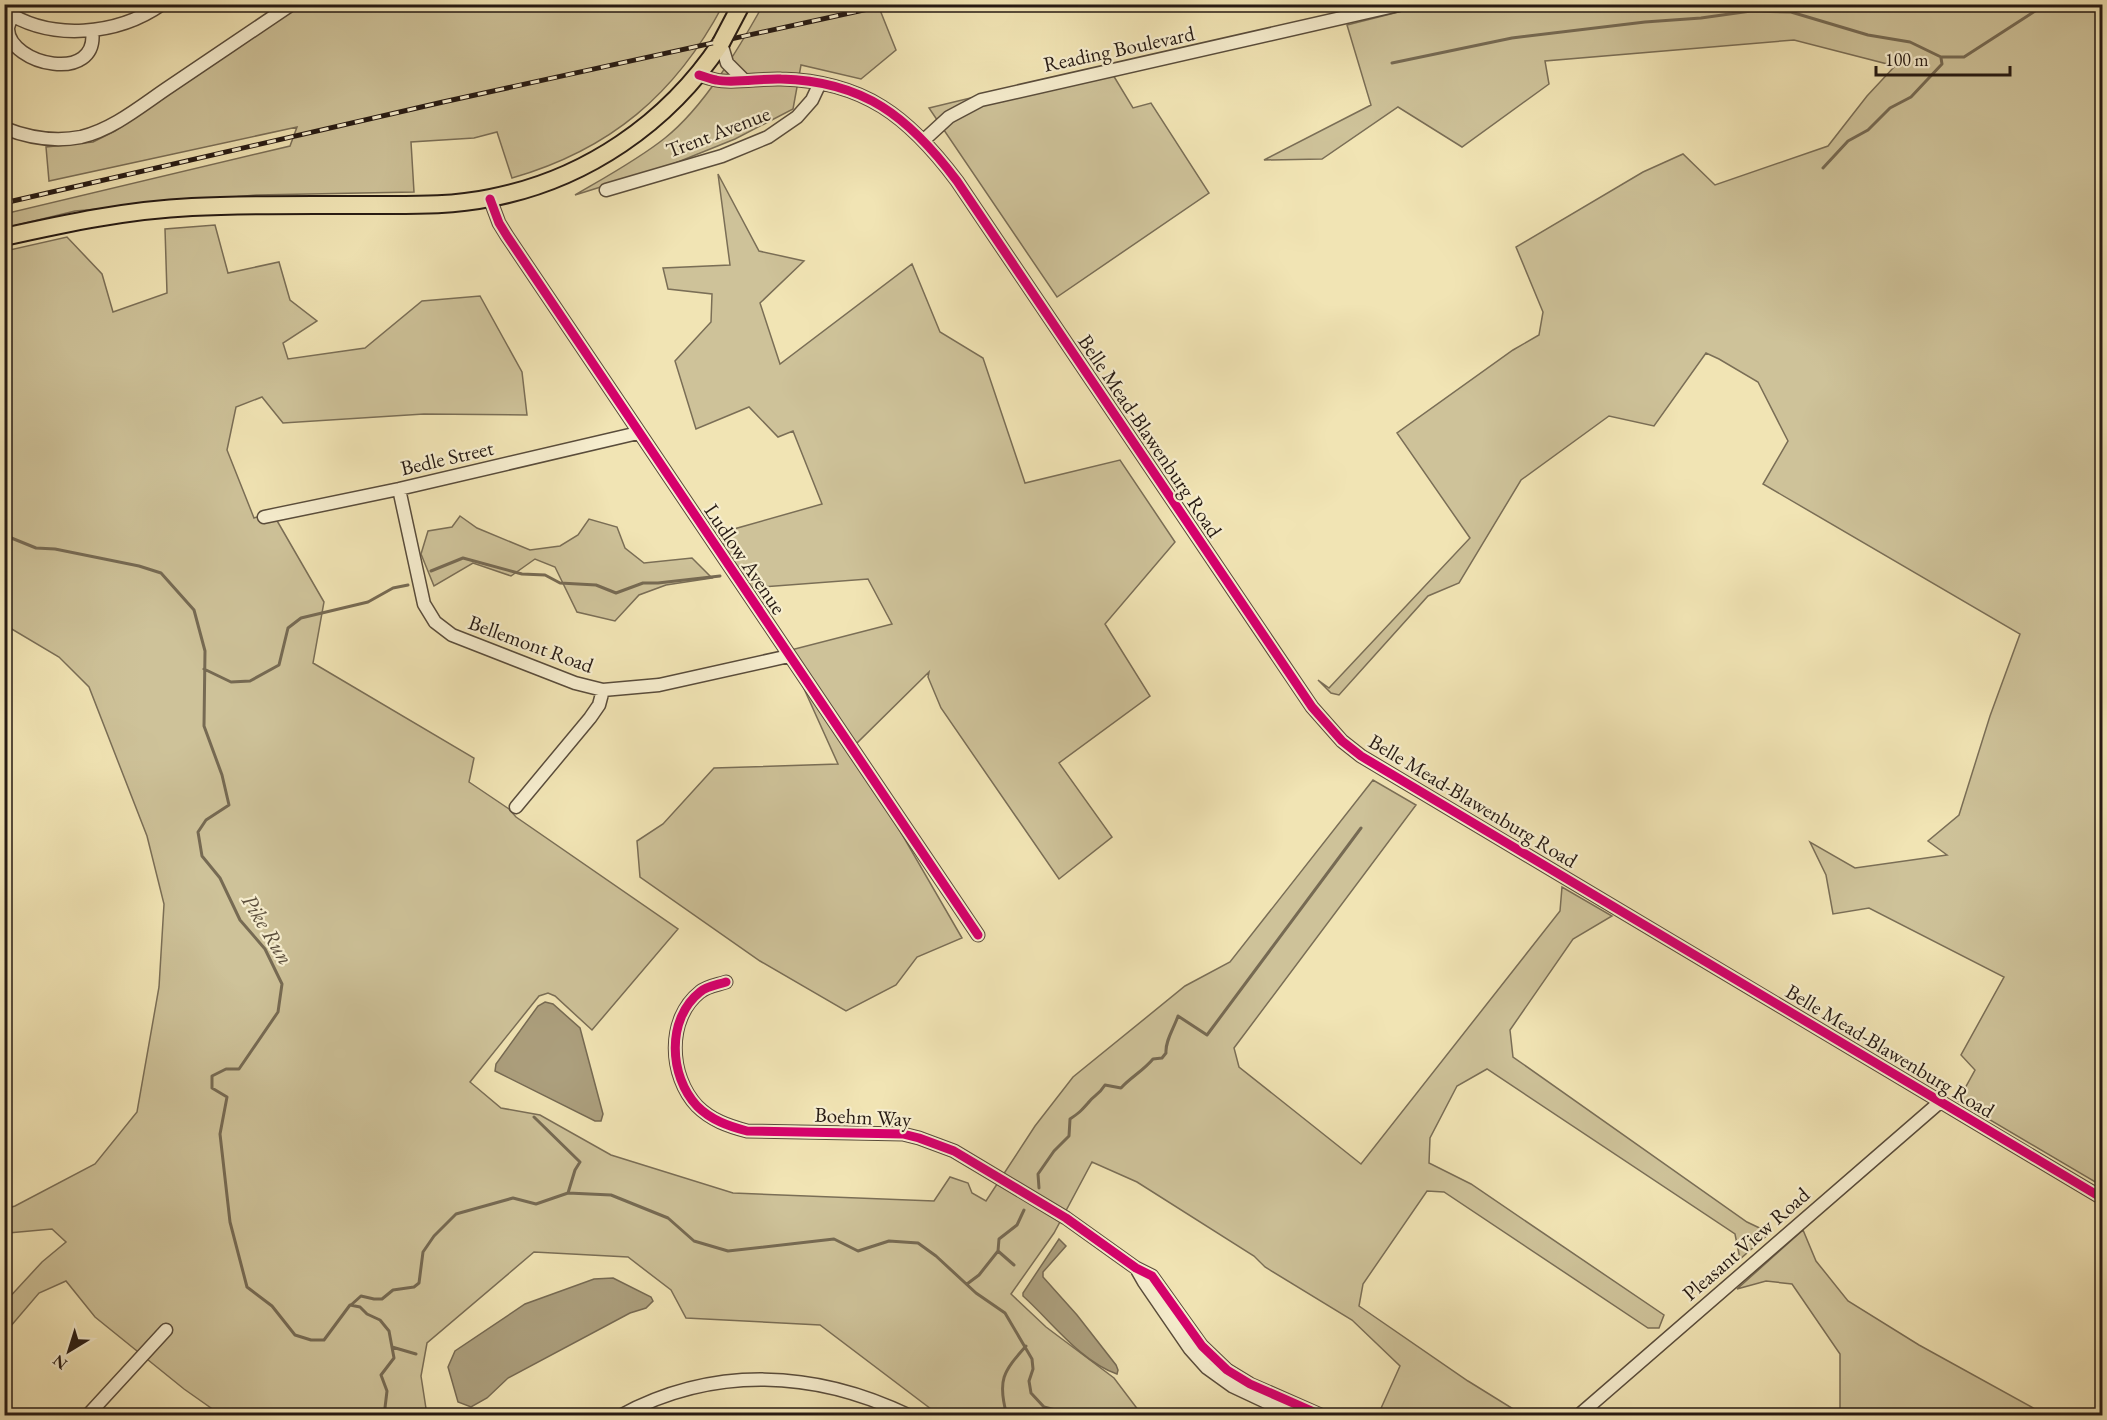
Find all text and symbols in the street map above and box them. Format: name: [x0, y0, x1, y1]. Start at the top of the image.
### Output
street label: Reading Boulevard: [1041, 19, 1197, 78]
scale bar: [1876, 39, 2010, 77]
text: 100 m: [1885, 48, 1929, 71]
street label: Trent Avenue: [662, 99, 774, 164]
street label: Belle Mead-Blawenburg Road: [1072, 329, 1229, 543]
street label: Bedle Street: [398, 434, 496, 481]
street label: Ludlow Avenue: [698, 498, 792, 619]
street label: Bellemont Road: [465, 608, 598, 679]
street label: Belle Mead-Blawenburg Road: [1364, 727, 1583, 874]
water label: Pike Run: [235, 888, 300, 970]
street label: Belle Mead-Blawenburg Road: [1781, 977, 2000, 1124]
street label: Boehm Way: [814, 1100, 913, 1133]
street label: Pleasant View Road: [1677, 1181, 1815, 1306]
north arrow: [39, 1321, 99, 1381]
text: N: [48, 1350, 72, 1375]

